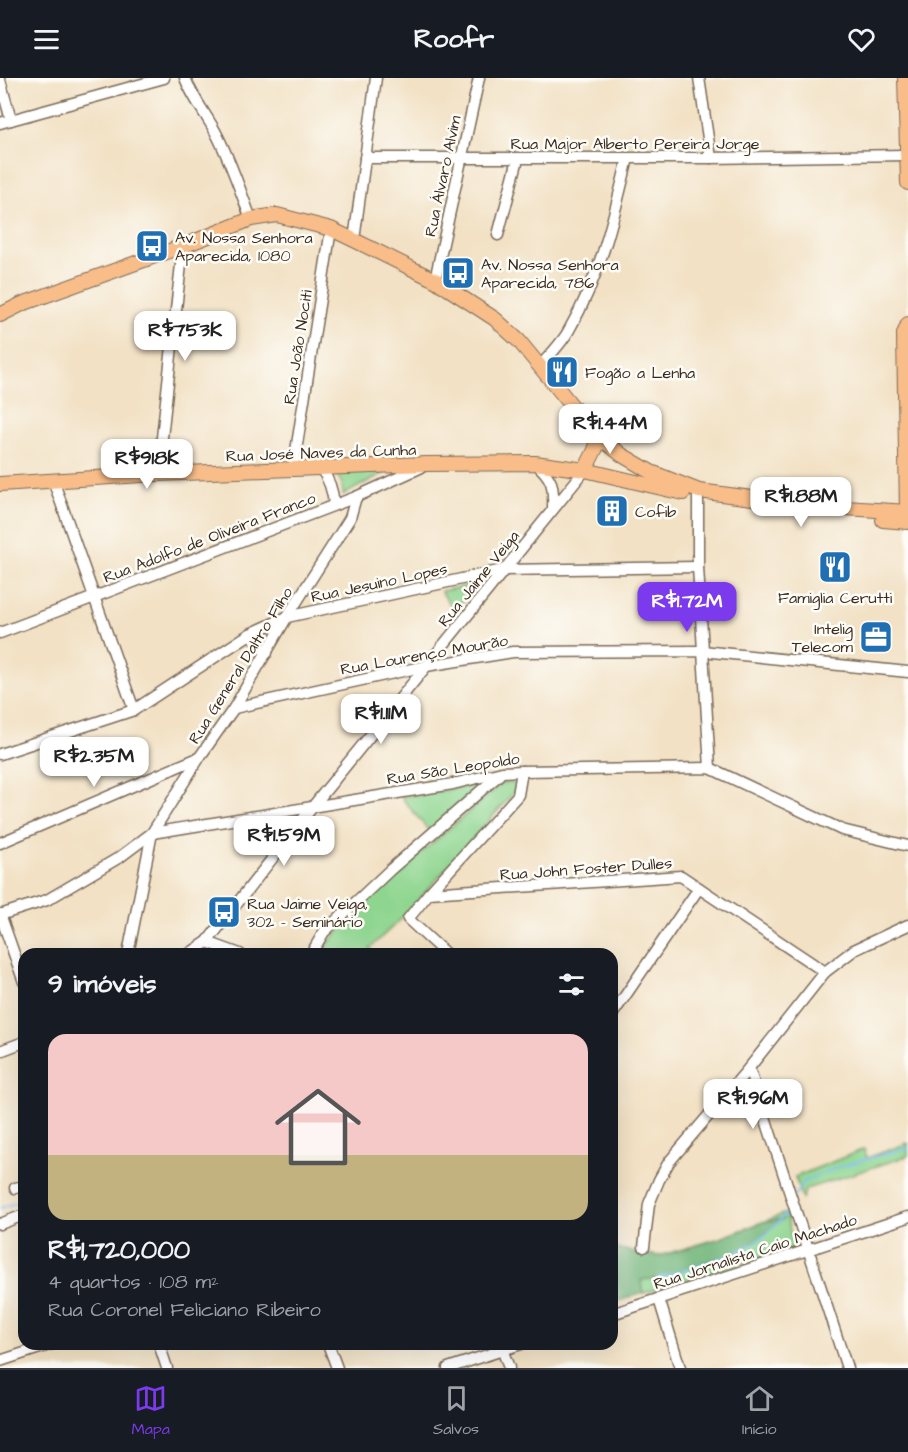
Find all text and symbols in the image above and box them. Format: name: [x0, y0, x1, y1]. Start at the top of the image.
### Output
text: Roofr: [414, 20, 494, 58]
icon: menu: [30, 23, 63, 56]
icon: heart: [845, 23, 878, 56]
street label: Rua Álvaro Alvim: [419, 113, 467, 239]
street label: Rua Major Alberto Pereira Jorge: [511, 133, 760, 156]
place label: Av. Nossa Senhora Aparecida, 1080: [175, 227, 313, 267]
bus stop icon: Av. Nossa Senhora Aparecida, 1080: [134, 228, 170, 264]
place label: Av. Nossa Senhora Aparecida, 786: [481, 254, 619, 294]
bus stop icon: Av. Nossa Senhora Aparecida, 786: [440, 255, 476, 291]
street label: Rua João Nociti: [278, 288, 318, 406]
pin: R$753K: [136, 311, 234, 362]
text: R$753K: [148, 316, 222, 344]
restaurant icon: Fogão a Lenha: [544, 354, 580, 390]
place label: Fogão a Lenha: [585, 362, 695, 385]
pin: R$1.44M: [555, 404, 665, 455]
text: R$1.44M: [573, 409, 647, 437]
pin: R$918K: [98, 439, 196, 490]
street label: Rua José Naves da Cunha: [225, 439, 417, 467]
text: R$918K: [115, 444, 179, 472]
pin: R$1.88M: [746, 477, 856, 528]
text: R$1.88M: [764, 482, 838, 510]
street label: Rua Adolfo de Oliveira Franco: [100, 487, 319, 589]
building icon: Cofib: [594, 493, 630, 529]
place label: Cofib: [635, 501, 676, 523]
street label: Rua Jaime Veiga: [433, 526, 525, 632]
restaurant icon: Famiglia Cerutti: [817, 549, 853, 585]
street label: Rua Jesuino Lopes: [309, 558, 449, 608]
pin: R$1.72M: [632, 582, 742, 633]
street label: Rua General Daltro Filho: [184, 583, 298, 748]
text: R$1.72M: [651, 587, 723, 615]
place label: Famiglia Cerutti: [778, 587, 893, 610]
place label: Intelig Telecom: [792, 618, 854, 658]
office icon: Intelig Telecom: [858, 619, 894, 655]
street label: Rua Lourenço Mourão: [339, 629, 510, 681]
pin: R$1.11M: [326, 694, 436, 745]
text: R$1.11M: [355, 699, 407, 727]
pin: R$2.35M: [39, 737, 149, 788]
text: R$2.35M: [54, 742, 134, 770]
street label: Rua São Leopoldo: [385, 748, 521, 790]
pin: R$1.59M: [229, 816, 339, 867]
text: R$1.59M: [248, 821, 320, 849]
street label: Rua John Foster Dulles: [499, 852, 673, 886]
place label: Rua Jaime Veiga, 302 - Seminário: [247, 893, 368, 933]
bus stop icon: Rua Jaime Veiga, 302 - Seminário: [206, 894, 242, 930]
text: 9 imóveis: [48, 966, 157, 1002]
icon: filters: [555, 968, 588, 1001]
icon: home: [264, 1073, 372, 1181]
pin: R$1.96M: [698, 1079, 808, 1130]
text: R$1.96M: [717, 1084, 789, 1112]
street label: Rua Jornalista Caio Machado: [651, 1209, 860, 1295]
text: R$1,720,000: [48, 1232, 190, 1268]
text: 4 quartos · 108 m²: [48, 1268, 219, 1296]
text: Rua Coronel Feliciano Ribeiro: [48, 1296, 321, 1324]
tab: Mapa: [131, 1382, 170, 1440]
tab: Salvos: [433, 1382, 479, 1440]
tab: Início: [742, 1382, 777, 1440]

